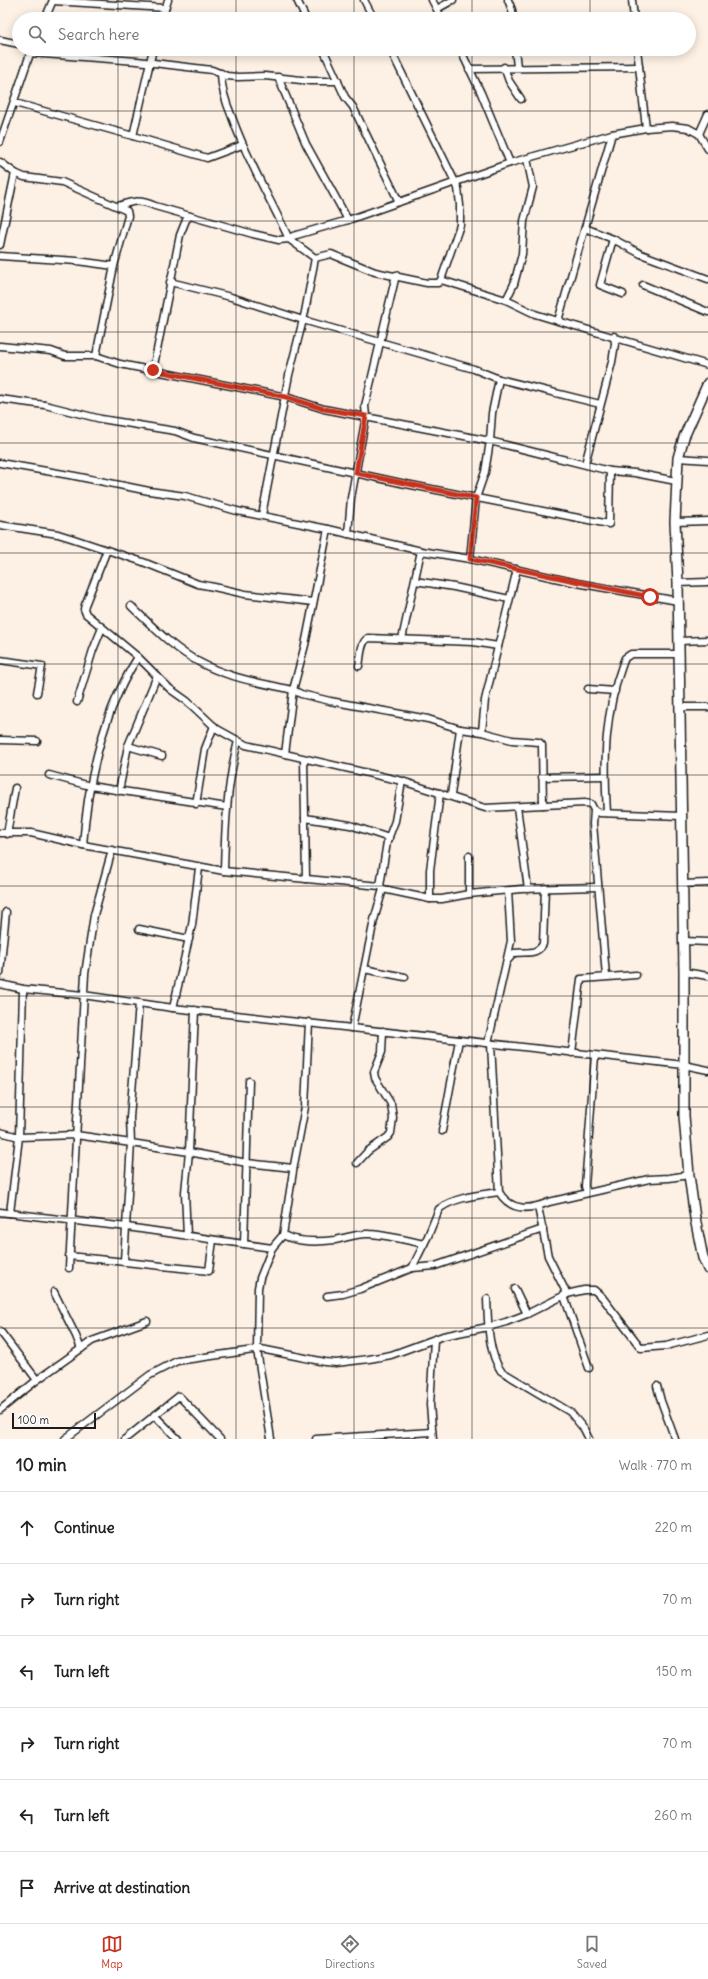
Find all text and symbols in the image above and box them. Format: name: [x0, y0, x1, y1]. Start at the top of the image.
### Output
search box: [12, 12, 696, 56]
icon: search: [26, 23, 48, 45]
text: Search here: [58, 25, 139, 44]
route end: [144, 361, 162, 379]
route start: [641, 588, 659, 606]
scale bar: [12, 1411, 96, 1430]
text: 100 m: [18, 1413, 49, 1427]
text: 10 min: [16, 1454, 67, 1476]
text: Walk · 770 m: [619, 1457, 692, 1474]
icon: ahead: [16, 1517, 38, 1539]
text: Continue: [54, 1518, 115, 1537]
text: 220 m: [655, 1519, 692, 1536]
icon: right: [16, 1589, 38, 1611]
text: Turn right: [54, 1590, 119, 1609]
text: 70 m: [663, 1591, 692, 1608]
icon: left: [16, 1661, 38, 1683]
text: Turn left: [54, 1662, 109, 1681]
text: 150 m: [656, 1663, 692, 1680]
icon: right: [16, 1733, 38, 1755]
text: Turn right: [54, 1734, 119, 1753]
text: 70 m: [663, 1735, 692, 1752]
icon: left: [16, 1805, 38, 1827]
text: Turn left: [54, 1806, 109, 1825]
text: 260 m: [654, 1807, 692, 1824]
icon: arrive: [16, 1877, 38, 1899]
text: Arrive at destination: [54, 1878, 190, 1897]
tab: Map: [101, 1933, 123, 1971]
tab: Directions: [325, 1933, 375, 1971]
tab: Saved: [577, 1933, 607, 1971]

